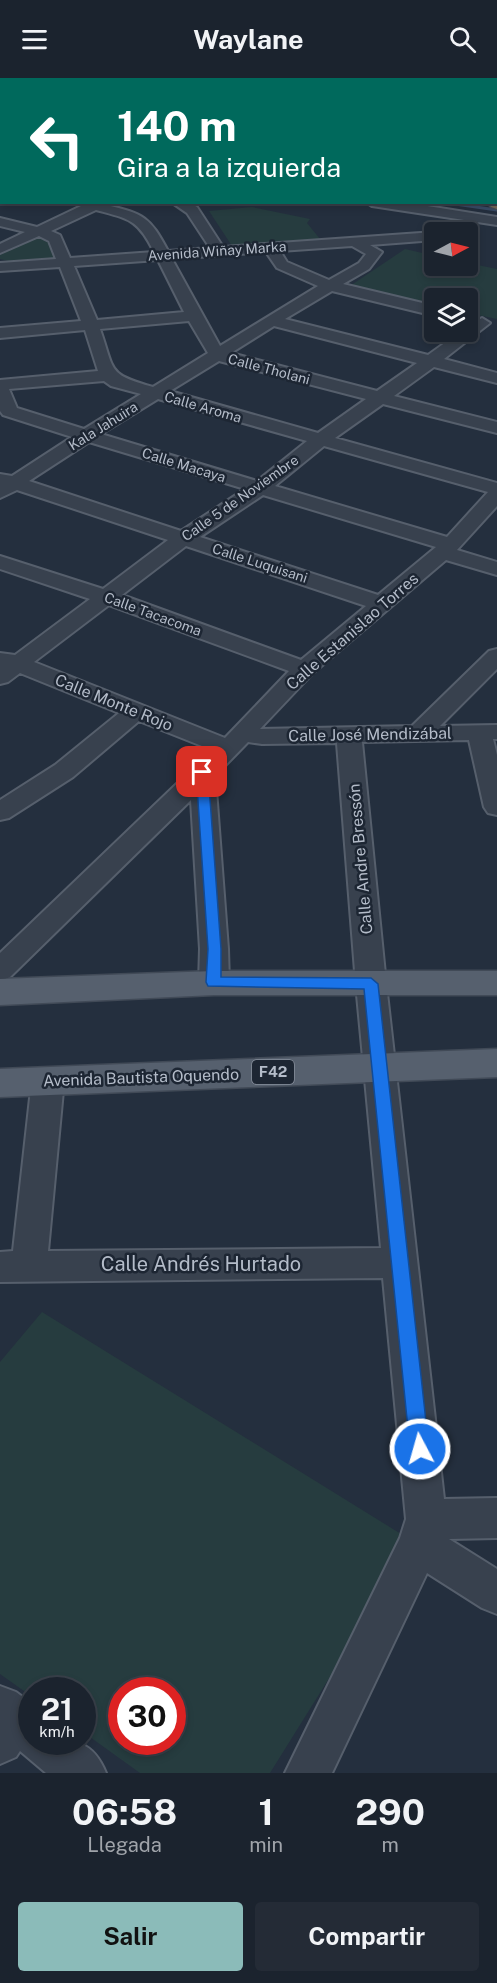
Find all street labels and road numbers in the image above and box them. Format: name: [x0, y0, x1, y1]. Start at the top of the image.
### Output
street label: Avenida Wiñay Marka: [147, 238, 287, 264]
street label: Calle Tholani: [226, 350, 312, 388]
street label: Calle Aroma: [163, 388, 243, 426]
street label: Kala Jahuira: [65, 398, 141, 454]
street label: Calle Macaya: [140, 445, 228, 485]
street label: Calle 5 de Noviembre: [179, 452, 301, 544]
street label: Calle Luquisani: [210, 540, 310, 586]
street label: Calle Estanislao Torres: [282, 569, 422, 694]
street label: Calle Tacacoma: [102, 589, 204, 639]
street label: Calle Monte Rojo: [52, 670, 175, 735]
street label: Calle José Mendizábal: [288, 724, 452, 745]
street label: Calle Andre Bressón: [344, 783, 377, 935]
road number: F42: [252, 1060, 294, 1084]
street label: Avenida Bautista Oquendo: [43, 1065, 239, 1090]
street label: Calle Andrés Hurtado: [101, 1252, 301, 1276]

